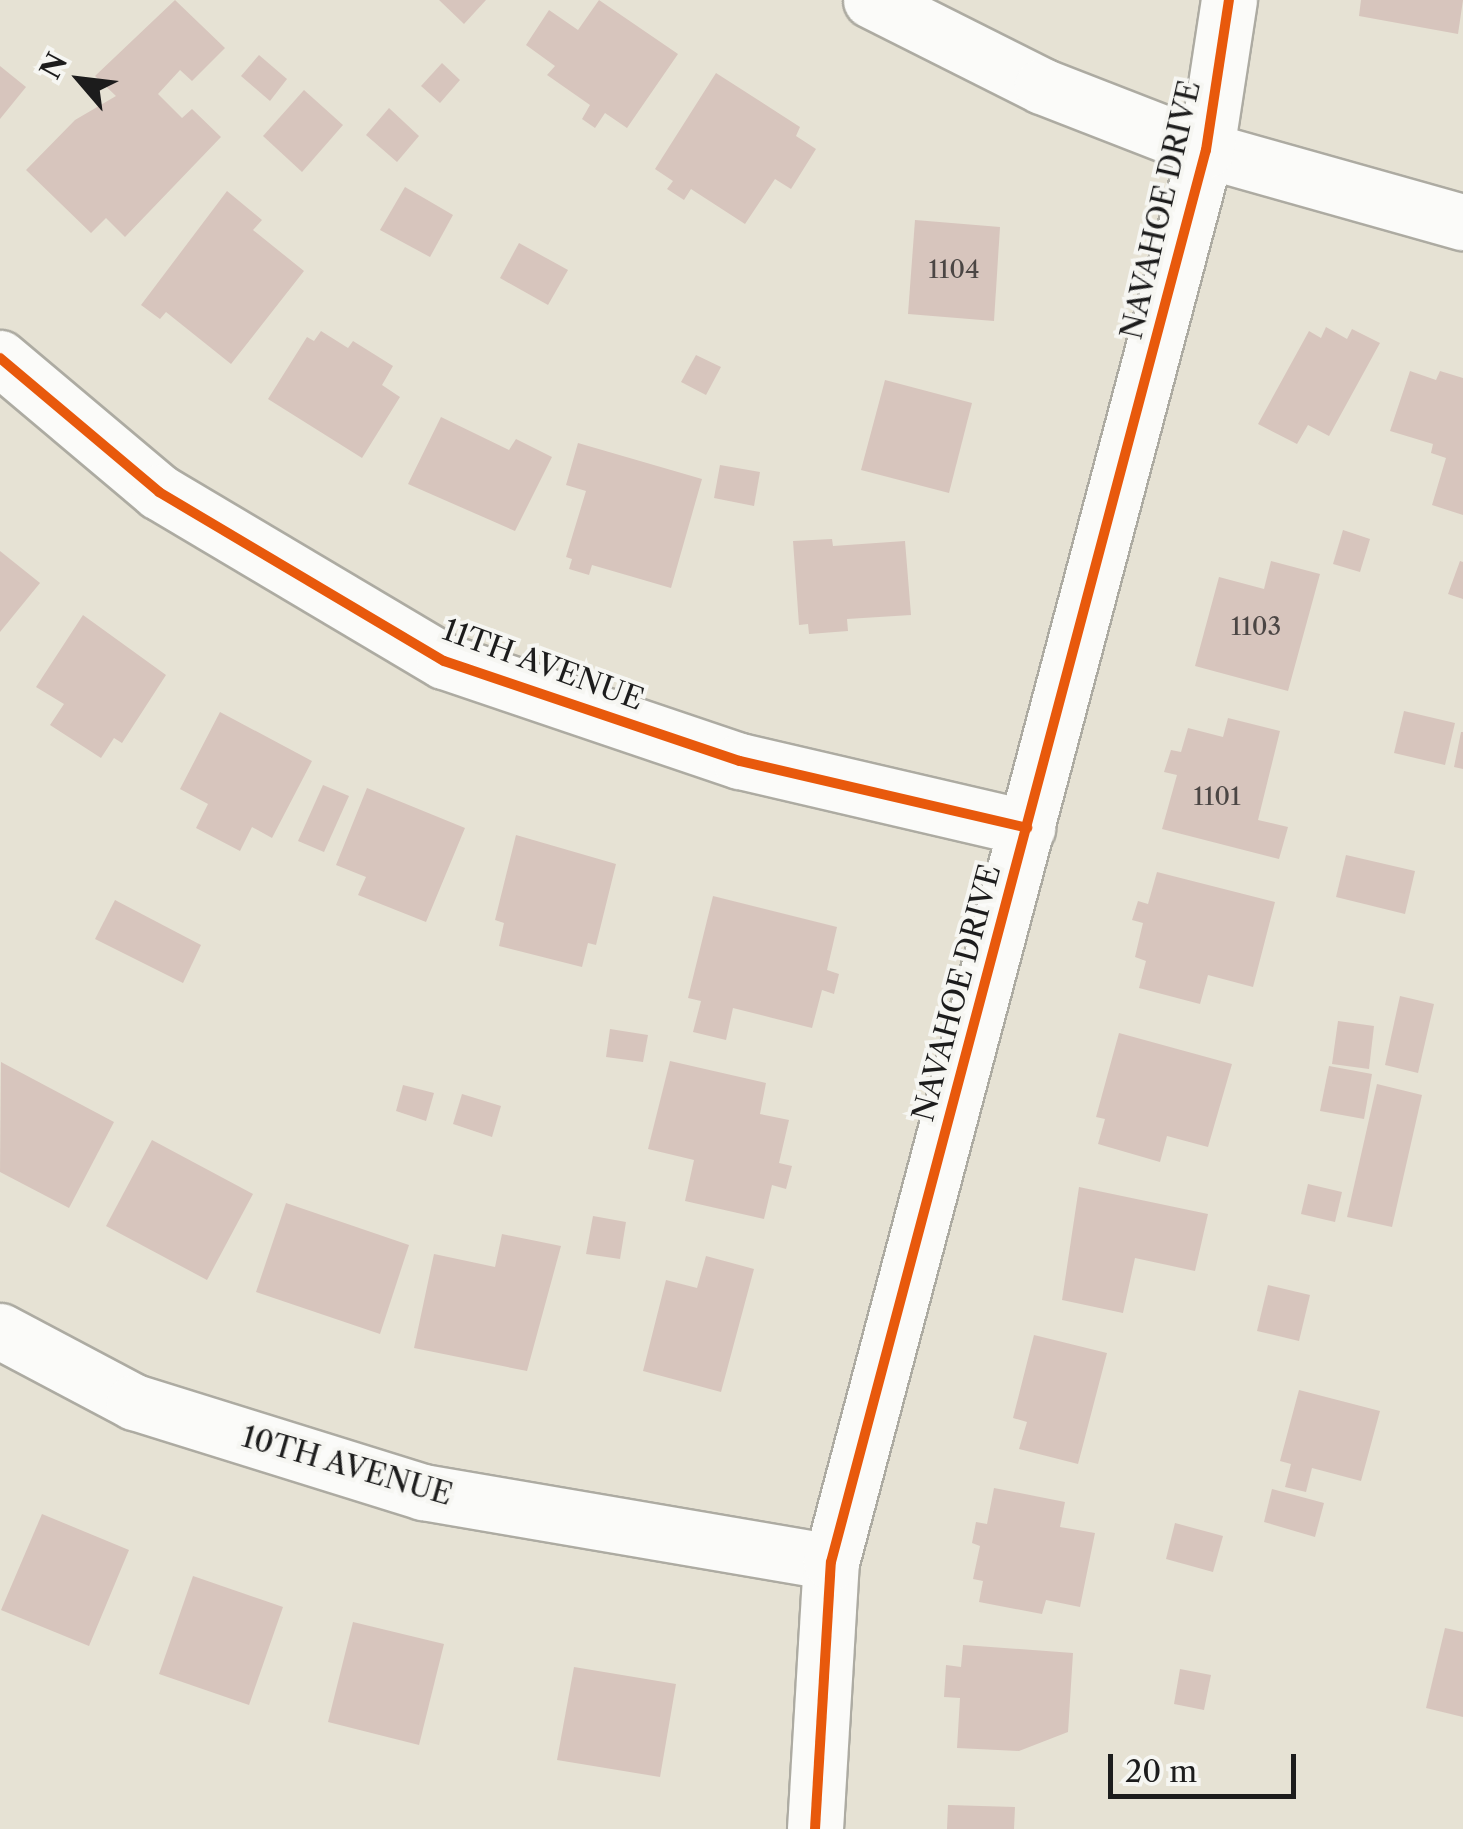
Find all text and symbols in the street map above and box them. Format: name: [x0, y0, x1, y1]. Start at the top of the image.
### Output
north arrow: [30, 30, 130, 130]
text: N: [33, 47, 74, 85]
street label: NAVAHOE DRIVE: [1114, 77, 1208, 343]
house number: 1104: [928, 255, 980, 285]
street label: 11TH AVENUE: [437, 612, 649, 718]
house number: 1103: [1231, 612, 1281, 642]
house number: 1101: [1193, 782, 1241, 812]
street label: NAVAHOE DRIVE: [905, 861, 1009, 1125]
street label: 10TH AVENUE: [237, 1419, 457, 1513]
scale bar: [1113, 1734, 1300, 1796]
text: 20 m: [1125, 1753, 1197, 1790]

